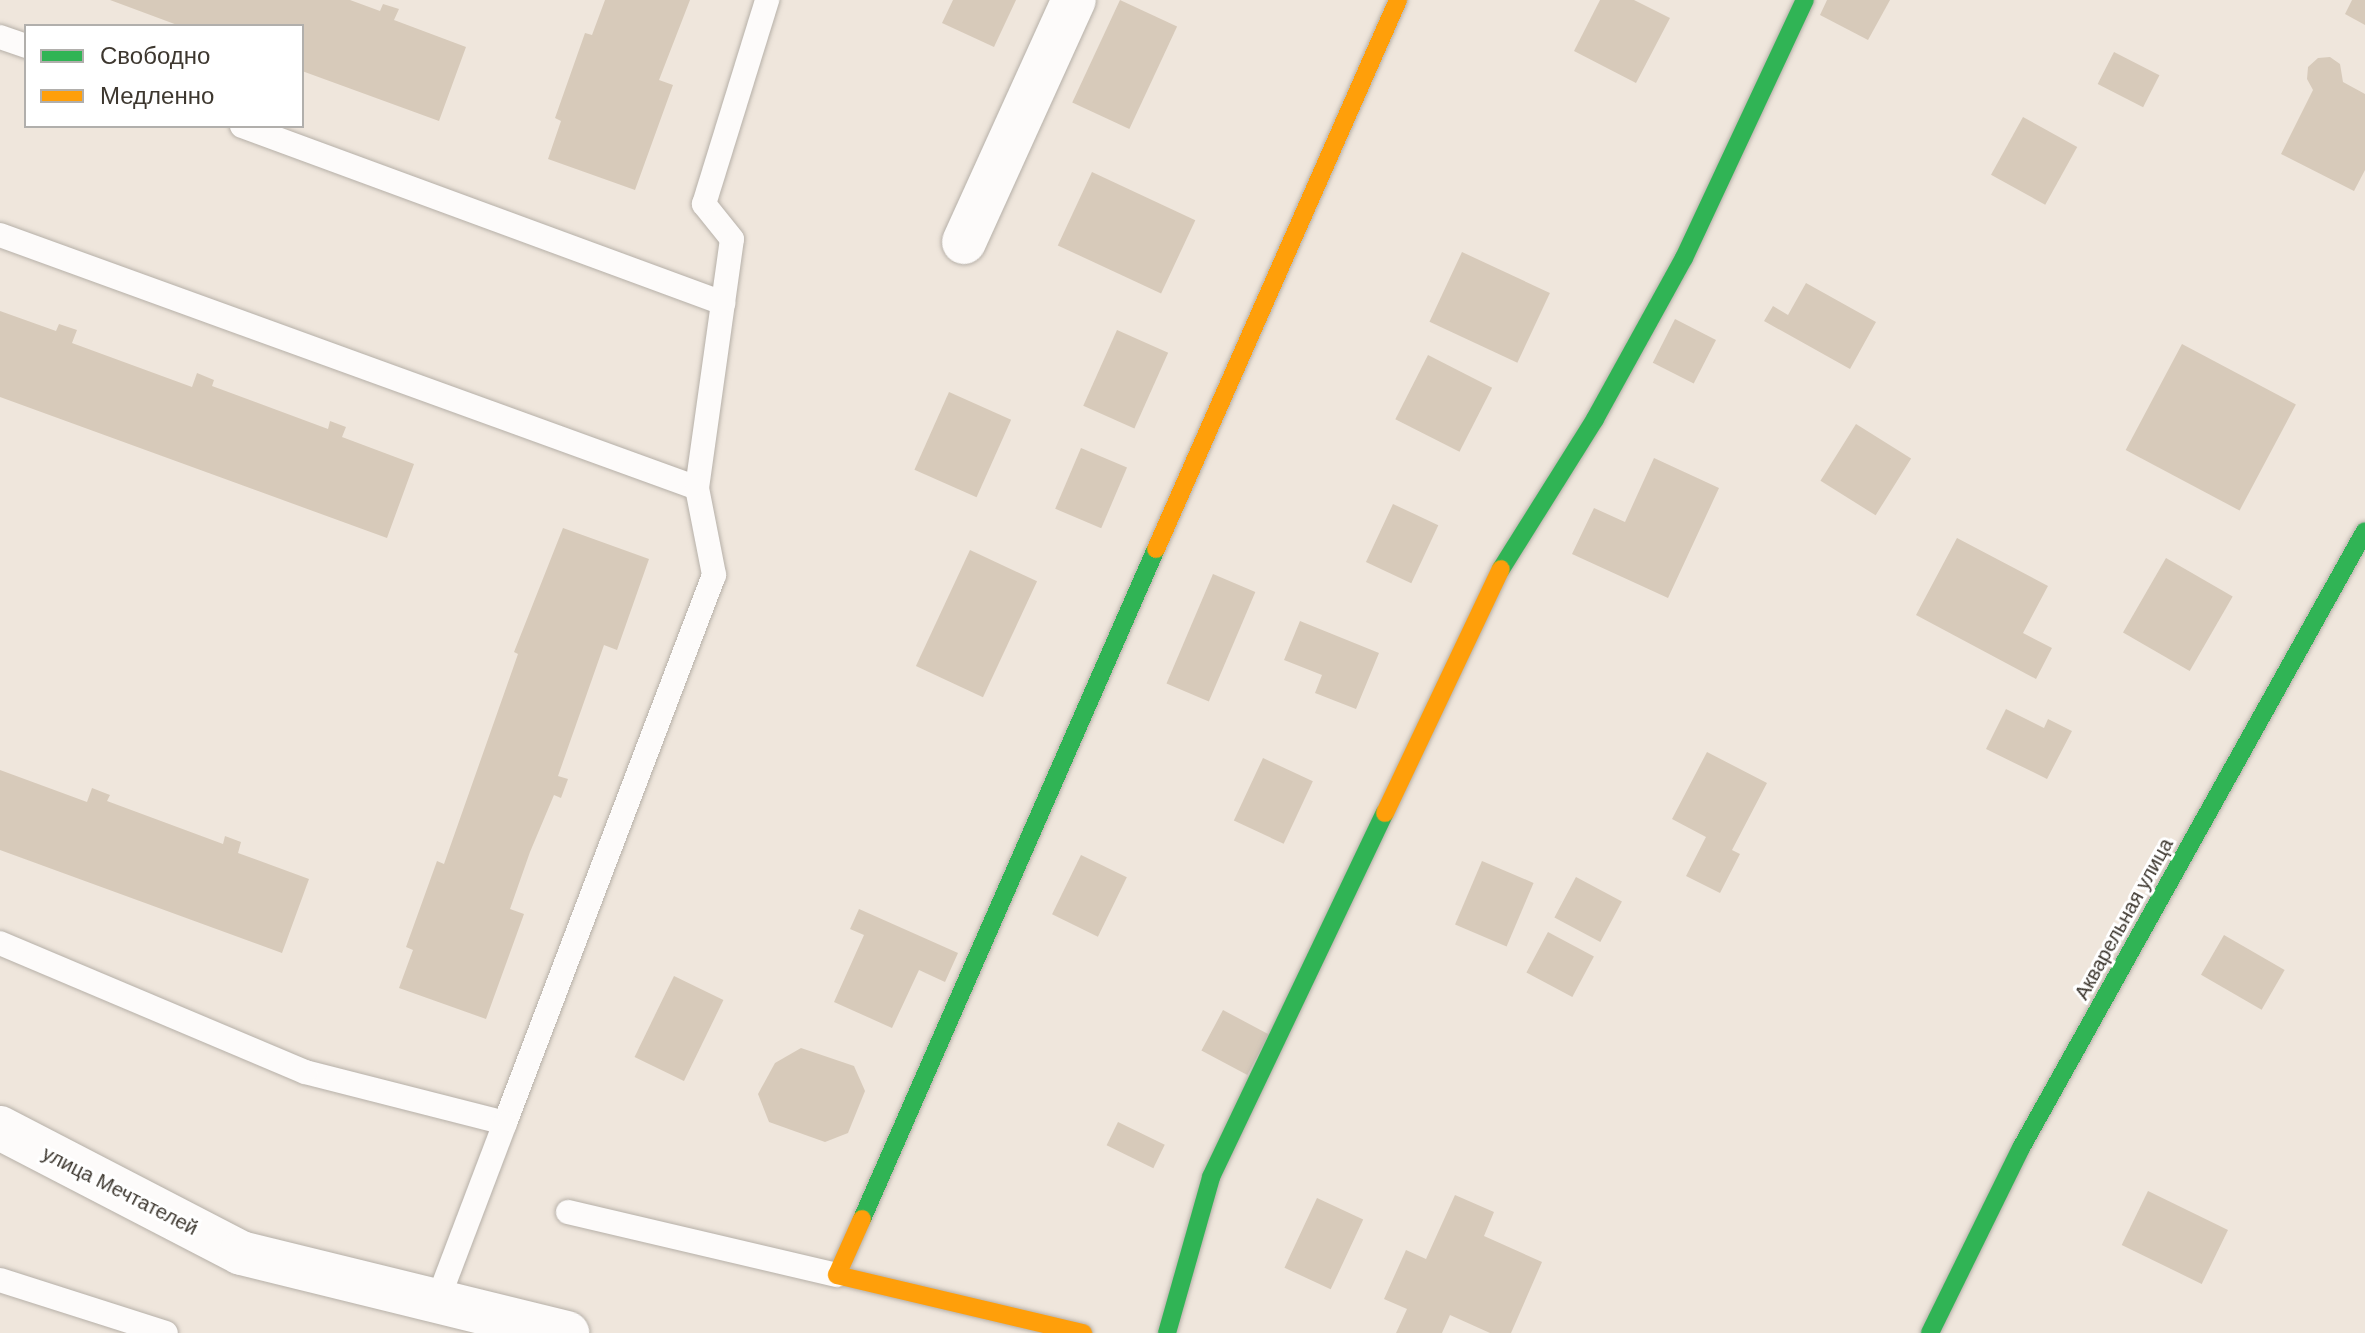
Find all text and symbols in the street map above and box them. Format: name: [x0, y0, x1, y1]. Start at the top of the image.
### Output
legend: [24, 24, 304, 128]
text: Свободно: [100, 42, 210, 69]
text: Медленно: [100, 82, 214, 109]
street label: Акварельная улица: [2070, 834, 2178, 1004]
street label: улица Мечтателей: [38, 1141, 202, 1241]

